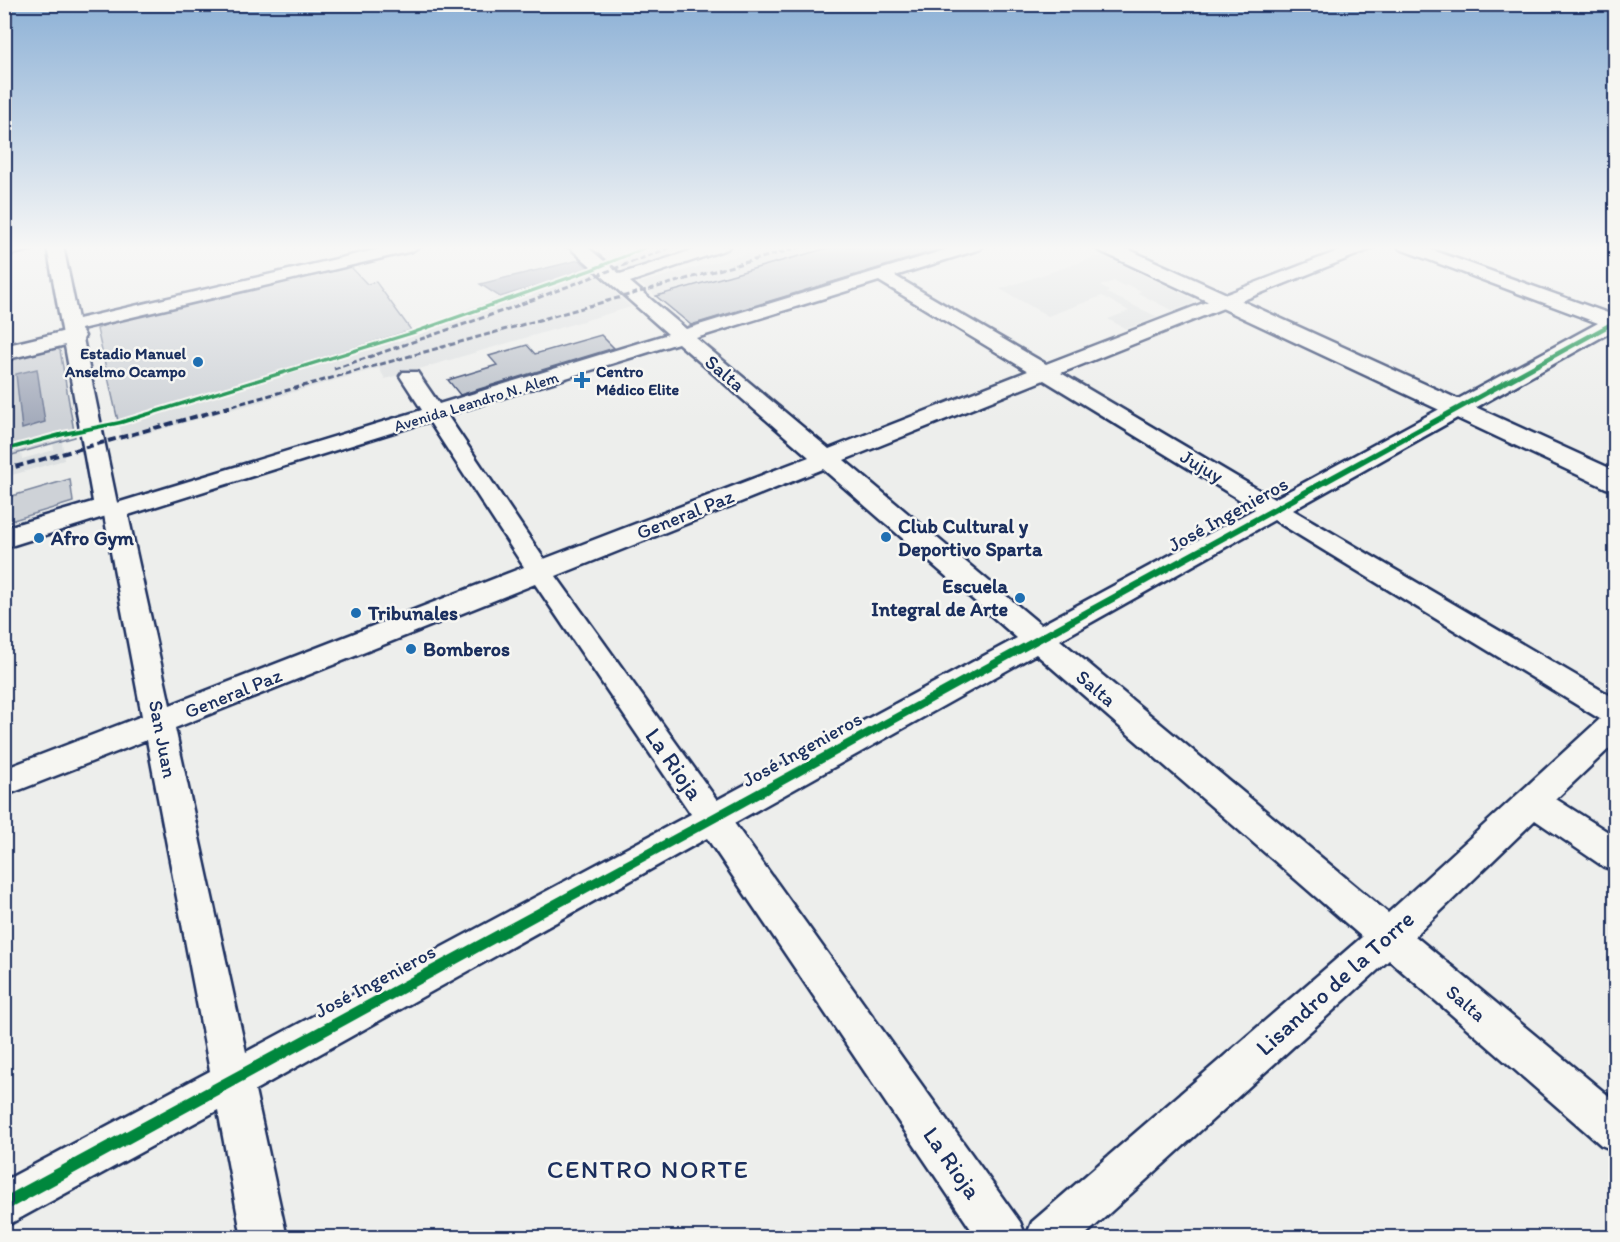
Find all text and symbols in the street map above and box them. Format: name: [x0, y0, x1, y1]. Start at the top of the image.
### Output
place label: Estadio Manuel Anselmo Ocampo: [64, 344, 186, 382]
street label: Salta: [700, 349, 750, 397]
marker: Estadio Manuel Anselmo Ocampo: [191, 355, 205, 369]
place label: Centro Médico Elite: [596, 362, 680, 399]
street label: Avenida Leandro N. Alem: [392, 367, 561, 436]
marker: Centro Médico Elite: [573, 371, 591, 389]
street label: Jujuy: [1176, 444, 1228, 488]
street label: José Ingenieros: [1164, 471, 1292, 557]
street label: General Paz: [633, 483, 738, 544]
place label: Club Cultural y Deportivo Sparta: [898, 514, 1043, 562]
place label: Afro Gym: [50, 526, 134, 551]
marker: Club Cultural y Deportivo Sparta: [879, 530, 893, 544]
marker: Afro Gym: [32, 531, 46, 545]
place label: Escuela Integral de Arte: [871, 574, 1009, 622]
marker: Escuela Integral de Arte: [1013, 591, 1027, 605]
place label: Tribunales: [367, 601, 458, 625]
marker: Tribunales: [349, 606, 363, 620]
place label: Bomberos: [423, 637, 510, 661]
marker: Bomberos: [404, 642, 418, 656]
street label: General Paz: [181, 662, 286, 723]
street label: Salta: [1071, 664, 1121, 712]
street label: San Juan: [144, 698, 182, 780]
street label: José Ingenieros: [738, 706, 866, 792]
street label: La Rioja: [639, 722, 710, 806]
street label: Lisandro de la Torre: [1249, 904, 1420, 1061]
street label: José Ingenieros: [311, 939, 439, 1023]
street label: Salta: [1441, 979, 1491, 1027]
street label: La Rioja: [917, 1121, 988, 1205]
district label: CENTRO NORTE: [547, 1153, 749, 1185]

